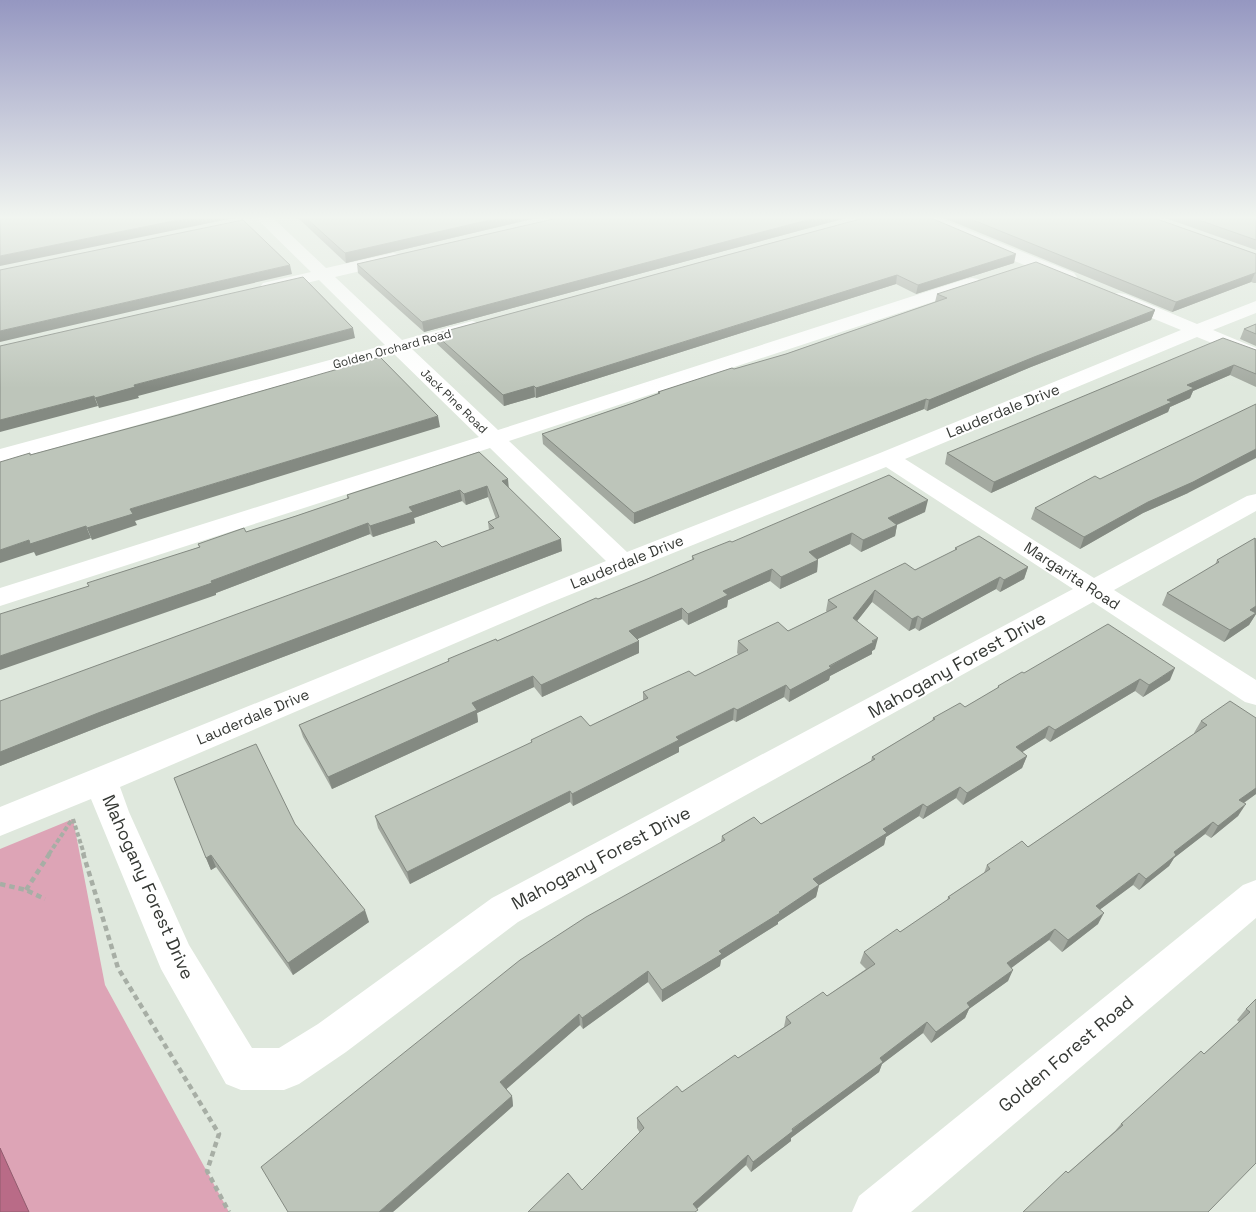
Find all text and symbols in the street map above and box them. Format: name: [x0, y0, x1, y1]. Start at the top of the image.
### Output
street label: Golden Orchard Road: [331, 325, 453, 373]
street label: Jack Pine Road: [417, 365, 491, 437]
street label: Lauderdale Drive: [943, 379, 1062, 442]
street label: Lauderdale Drive: [567, 530, 686, 593]
street label: Margarita Road: [1021, 537, 1124, 614]
street label: Mahogany Forest Drive: [864, 606, 1050, 723]
street label: Lauderdale Drive: [194, 684, 312, 749]
street label: Mahogany Forest Drive: [97, 791, 200, 983]
street label: Mahogany Forest Drive: [507, 801, 694, 915]
street label: Golden Forest Road: [993, 990, 1138, 1117]

